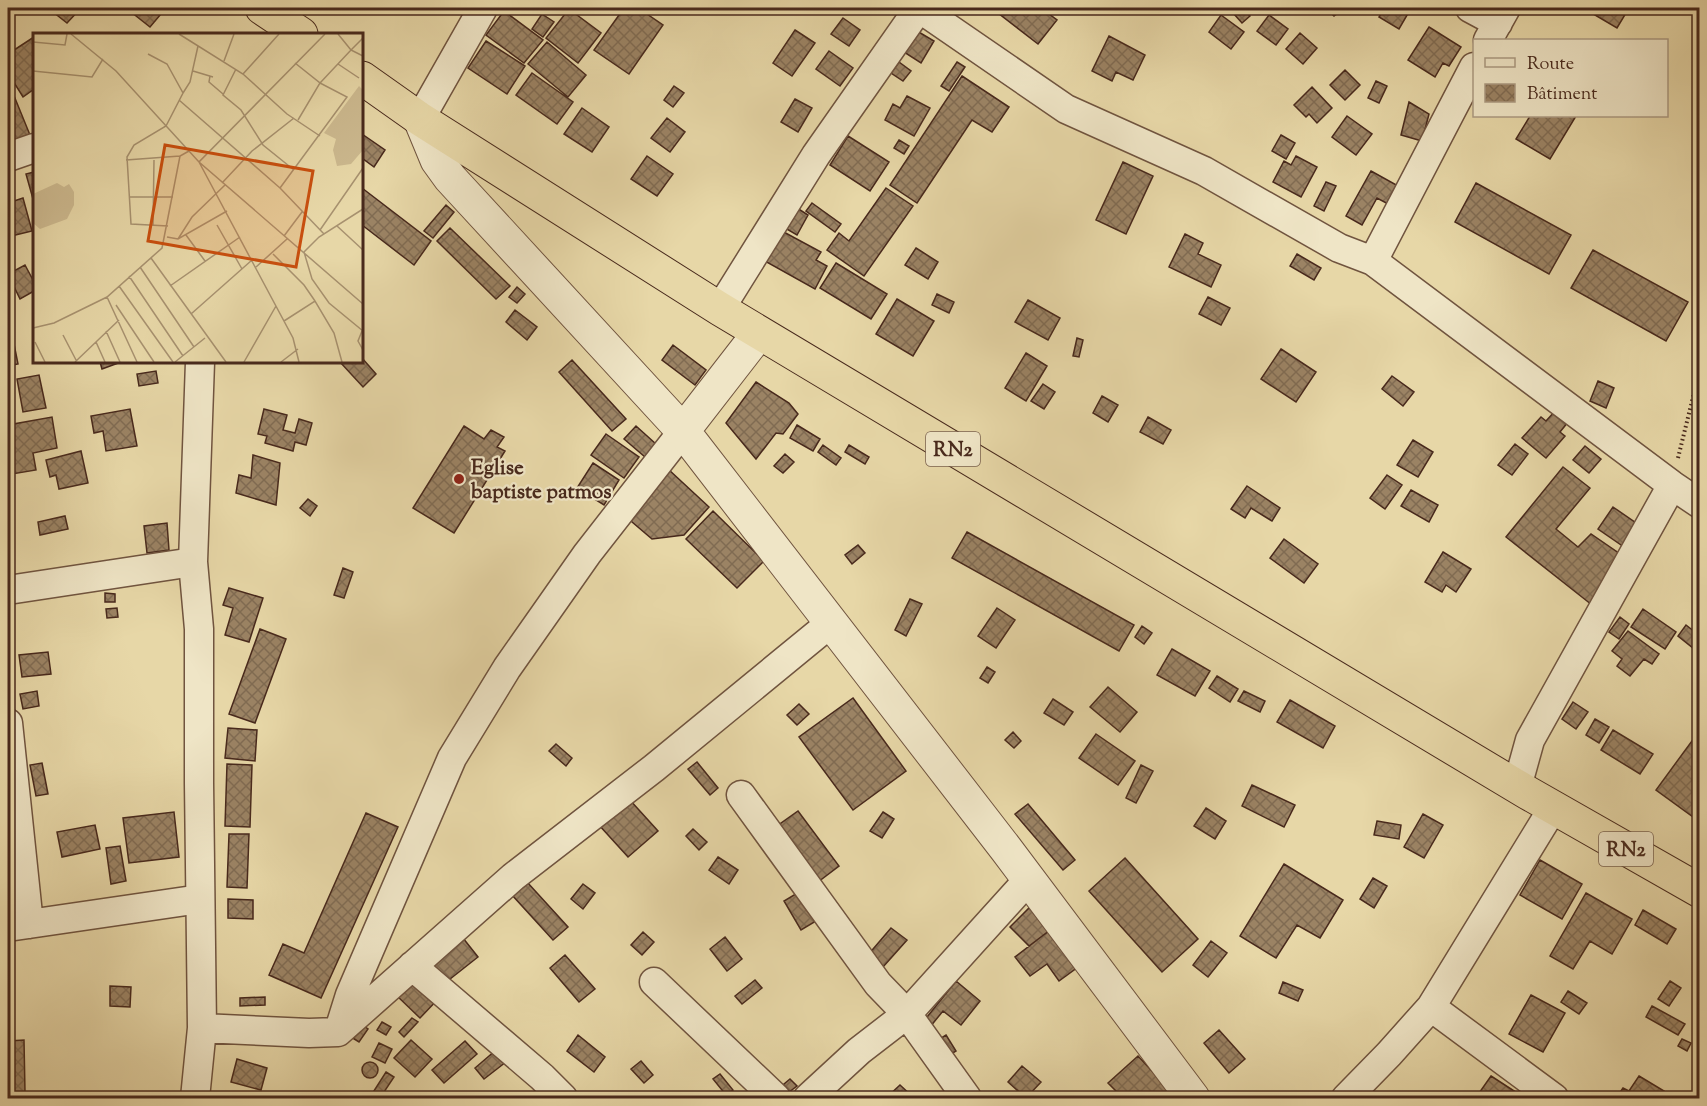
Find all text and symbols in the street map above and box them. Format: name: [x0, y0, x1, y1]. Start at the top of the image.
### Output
inset map: [33, 33, 363, 363]
legend: [1473, 39, 1668, 117]
text: Route: [1527, 52, 1574, 78]
text: Bâtiment: [1527, 82, 1597, 108]
road number: RN2: [926, 432, 980, 466]
place label: Eglise baptiste patmos: [470, 454, 612, 508]
marker: Eglise baptiste patmos: [452, 472, 466, 486]
road number: RN2: [1599, 832, 1653, 866]

